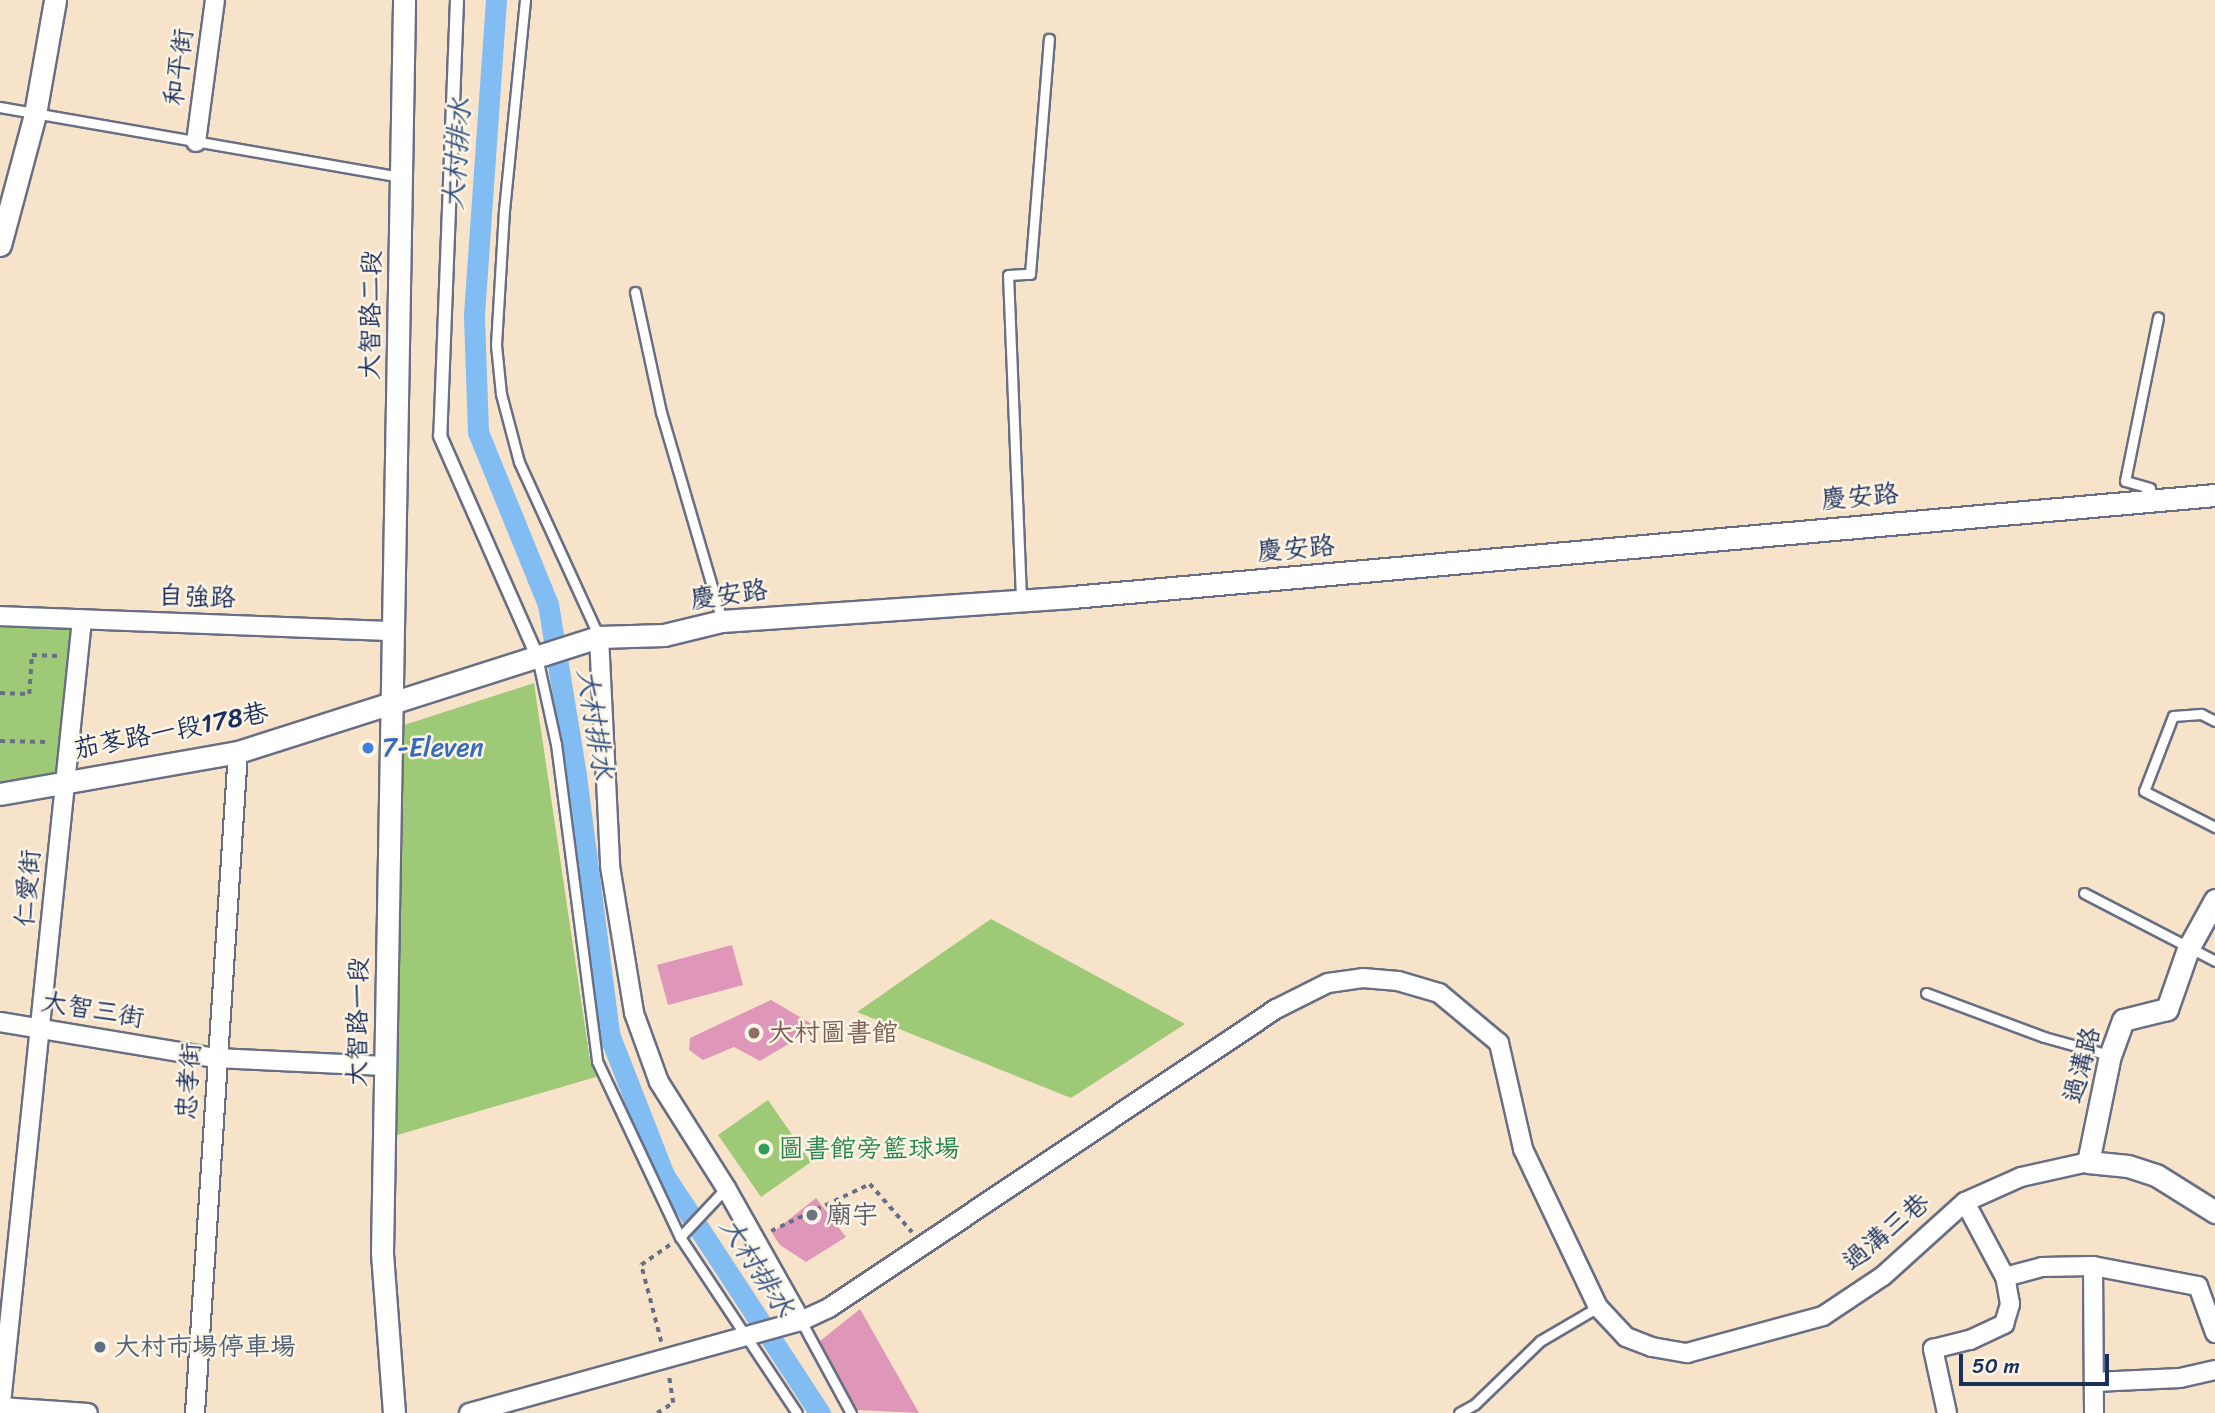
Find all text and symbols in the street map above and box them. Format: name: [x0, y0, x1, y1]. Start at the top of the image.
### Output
street label: 和平街: [158, 26, 200, 108]
water label: 大村排水: [436, 97, 478, 211]
street label: 大智路二段: [354, 250, 388, 380]
street label: 慶安路: [1820, 478, 1900, 516]
street label: 慶安路: [1256, 530, 1336, 568]
street label: 慶安路: [688, 574, 770, 616]
street label: 自強路: [157, 580, 237, 614]
water label: 大村排水: [570, 666, 620, 782]
street label: 茄苳路一段178巷: [71, 697, 271, 765]
place label: 7-Eleven: [382, 732, 484, 764]
marker: 7-Eleven: [360, 740, 376, 756]
street label: 仁愛街: [9, 848, 47, 928]
street label: 大智路一段: [341, 957, 375, 1087]
street label: 大智三街: [39, 986, 147, 1034]
place label: 大村圖書館: [768, 1017, 898, 1049]
street label: 過溝路: [2057, 1023, 2107, 1107]
marker: 大村圖書館: [746, 1025, 762, 1041]
street label: 忠孝街: [171, 1041, 207, 1121]
place label: 圖書館旁籃球場: [778, 1133, 960, 1165]
marker: 圖書館旁籃球場: [756, 1141, 772, 1157]
street label: 過溝三巷: [1836, 1187, 1936, 1277]
place label: 廟宇: [826, 1199, 878, 1231]
marker: 廟宇: [804, 1207, 820, 1223]
water label: 大村排水: [712, 1211, 802, 1323]
place label: 大村市場停車場: [114, 1331, 296, 1363]
marker: 大村市場停車場: [92, 1339, 108, 1355]
scale bar: [1963, 1340, 2114, 1384]
text: 50 m: [1972, 1347, 2020, 1385]

